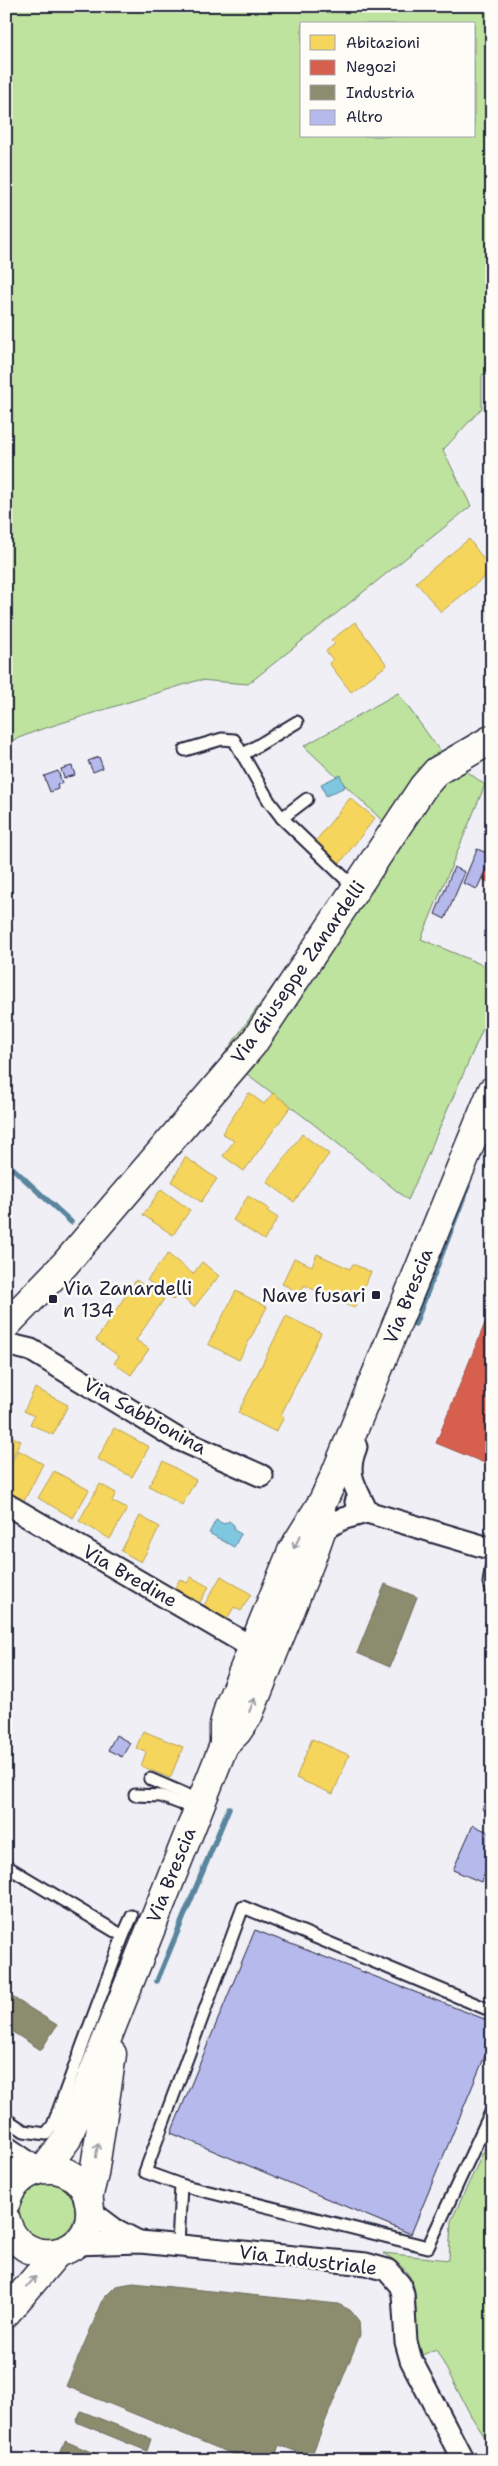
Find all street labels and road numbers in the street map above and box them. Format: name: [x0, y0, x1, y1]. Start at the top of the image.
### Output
street label: Via Giuseppe Zanardelli: [225, 875, 371, 1069]
street label: Via Brescia: [378, 1244, 439, 1347]
street label: Via Sabbionina: [79, 1372, 211, 1460]
street label: Via Bredine: [78, 1539, 182, 1613]
street label: Via Brescia: [141, 1823, 202, 1926]
street label: Via Industriale: [238, 2239, 378, 2281]

